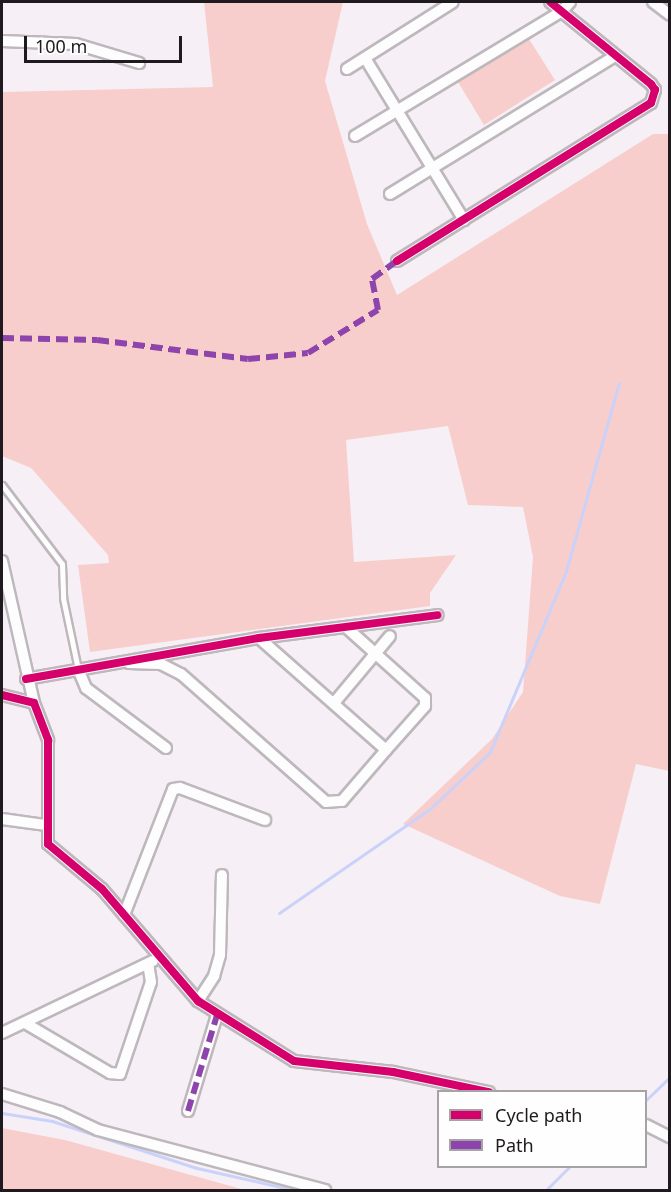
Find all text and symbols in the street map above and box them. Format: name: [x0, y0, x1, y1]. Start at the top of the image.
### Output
scale bar: [27, 24, 184, 62]
text: 100 m: [35, 34, 87, 58]
legend: [437, 1090, 647, 1168]
text: Cycle path: [495, 1103, 582, 1127]
text: Path: [495, 1133, 534, 1157]

